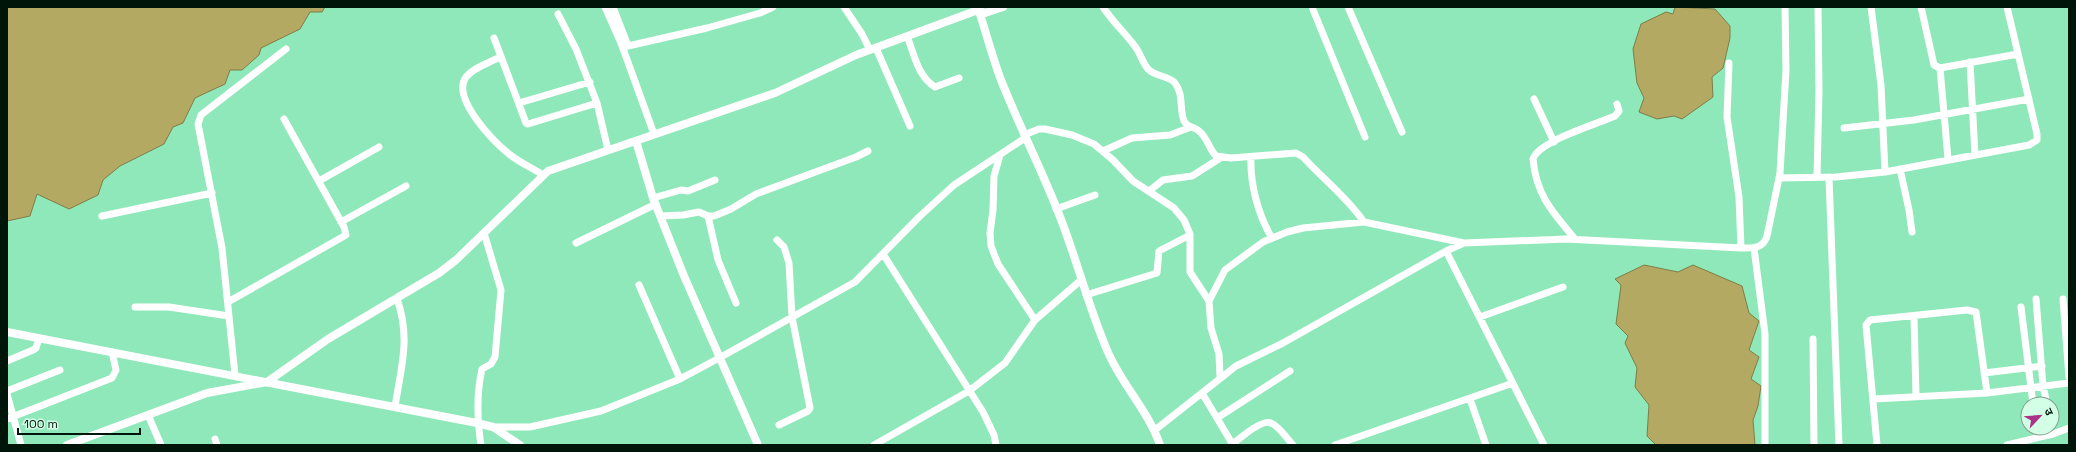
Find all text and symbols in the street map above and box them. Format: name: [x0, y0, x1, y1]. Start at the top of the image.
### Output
north arrow: [2020, 396, 2060, 436]
text: उ: [2041, 406, 2057, 418]
scale bar: [18, 410, 140, 436]
text: 100 m: [24, 416, 58, 432]

